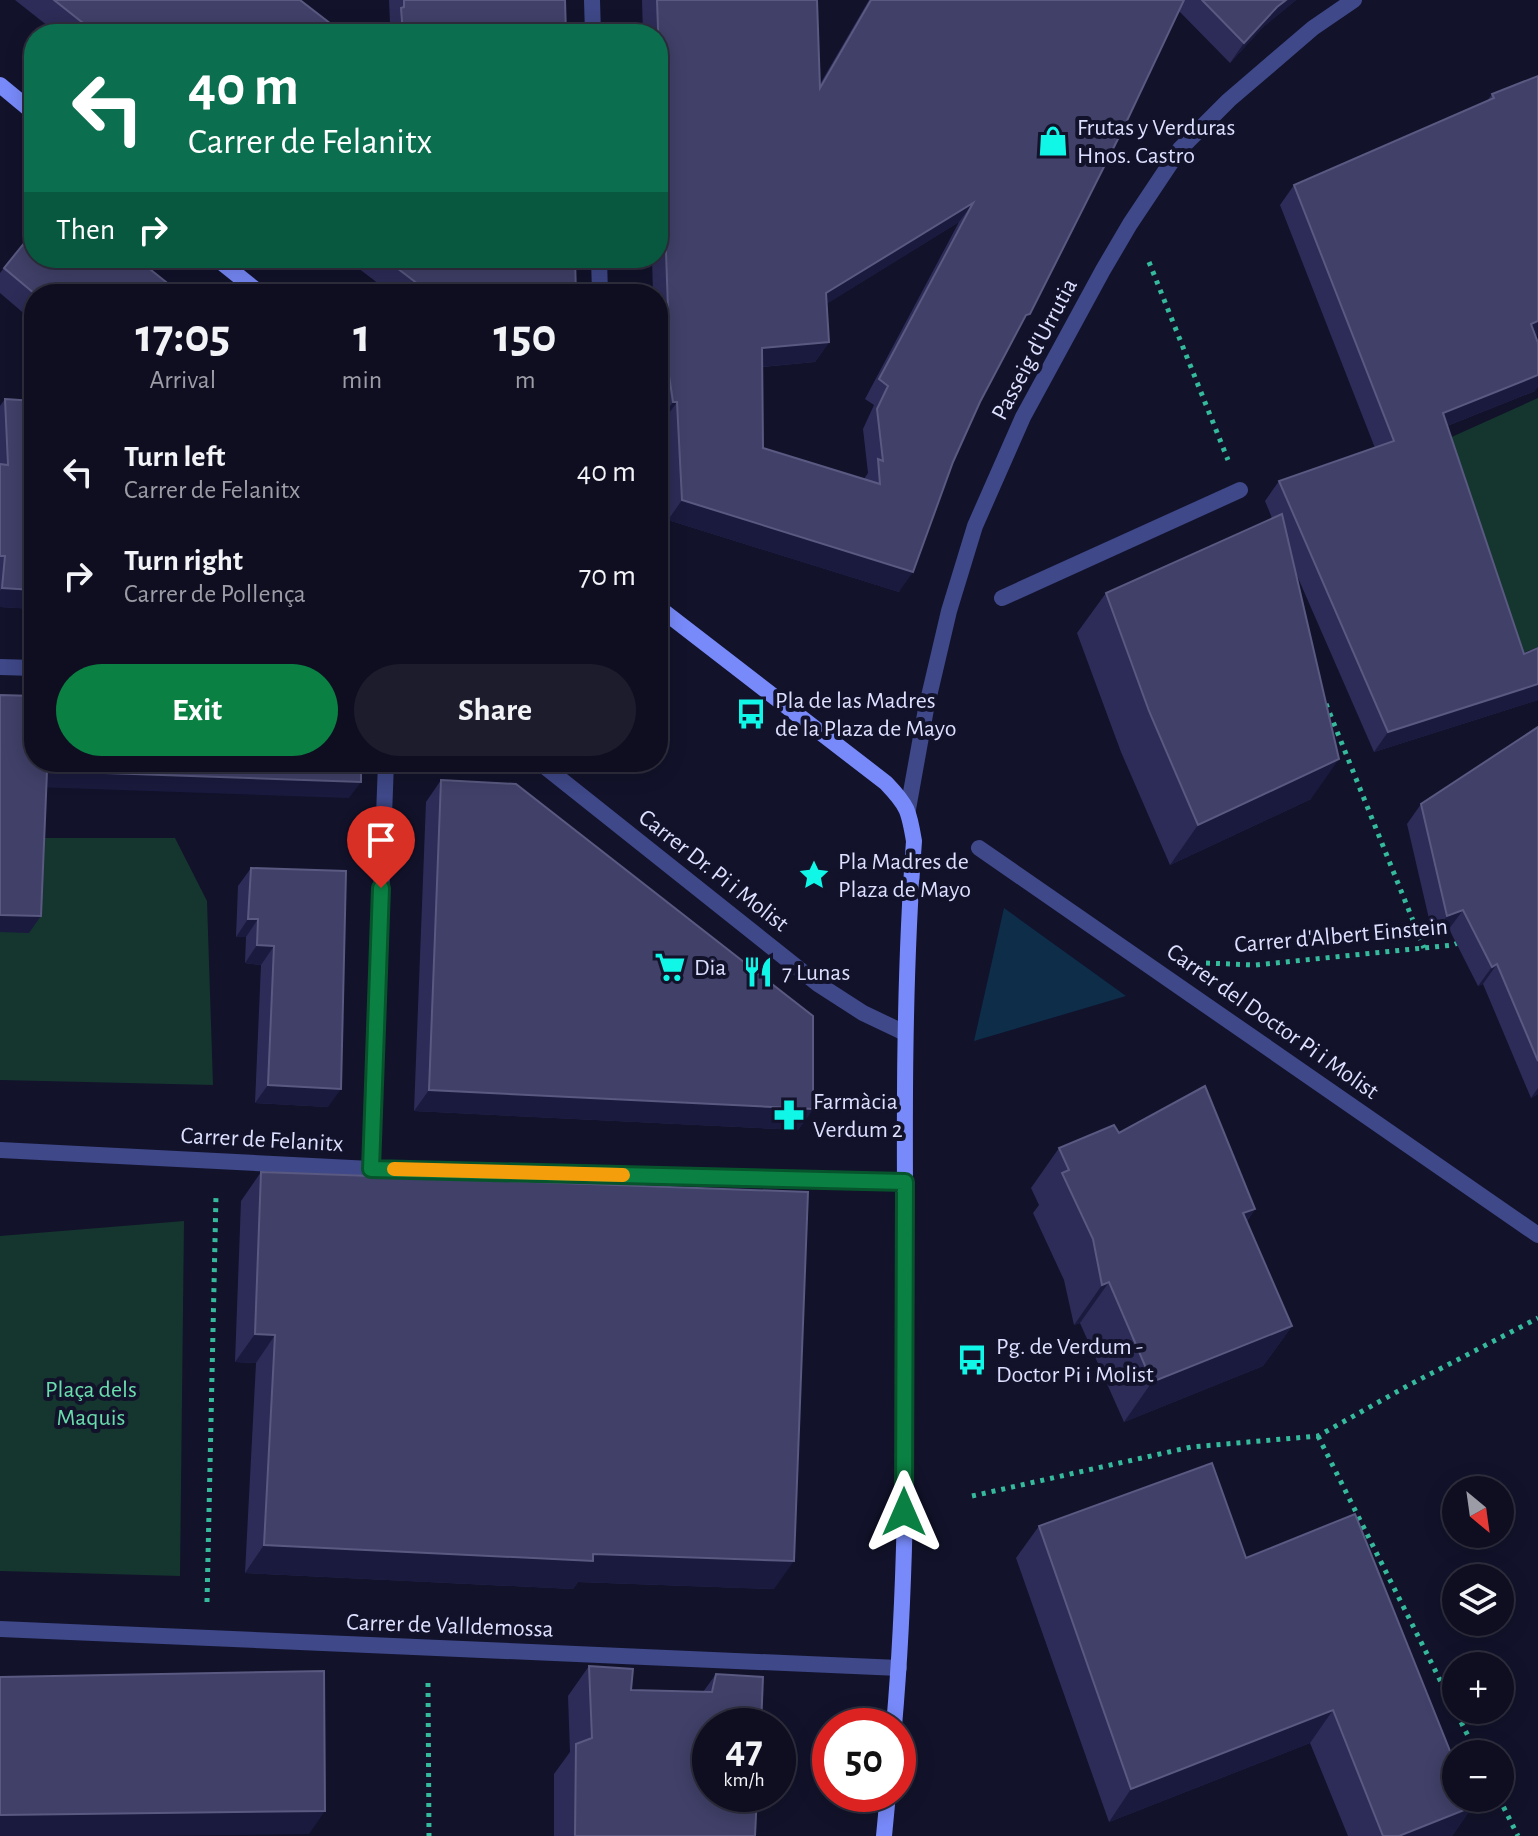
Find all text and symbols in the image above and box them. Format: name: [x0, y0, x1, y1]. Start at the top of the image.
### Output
icon: left: [56, 56, 160, 160]
text: 40 m: [188, 59, 299, 115]
place label: Frutas y Verduras Hnos. Castro: [1077, 116, 1236, 168]
text: Carrer de Felanitx: [188, 124, 432, 160]
shop icon: Frutas y Verduras Hnos. Castro: [1036, 124, 1070, 158]
icon: right: [131, 208, 175, 252]
text: Then: [56, 215, 115, 245]
street label: Passeig d'Urrutia: [988, 275, 1082, 424]
text: 17:05: [135, 313, 230, 361]
text: 1: [353, 313, 371, 361]
text: 150: [494, 313, 557, 361]
text: Arrival: [149, 367, 216, 393]
text: min: [342, 367, 382, 393]
text: m: [515, 367, 535, 393]
text: Turn left: [124, 442, 225, 472]
icon: left: [56, 450, 100, 494]
text: 40 m: [577, 457, 636, 487]
text: Carrer de Felanitx: [124, 477, 300, 503]
text: Turn right: [124, 546, 243, 576]
icon: right: [56, 554, 100, 598]
text: 70 m: [579, 561, 636, 591]
text: Carrer de Pollença: [124, 581, 306, 607]
button: Exit: [56, 664, 338, 756]
button: Share: [354, 664, 636, 756]
place label: Pla de las Madres de la Plaza de Mayo: [775, 689, 957, 741]
bus stop icon: Pla de las Madres de la Plaza de Mayo: [734, 697, 768, 731]
street label: Carrer Dr. Pi i Molist: [634, 805, 793, 937]
pin: [347, 806, 415, 888]
icon: arrive: [359, 818, 403, 862]
place label: Pla Madres de Plaza de Mayo: [838, 850, 971, 902]
place icon: Pla Madres de Plaza de Mayo: [797, 858, 831, 892]
street label: Carrer d'Albert Einstein: [1233, 915, 1449, 957]
street label: Carrer del Doctor Pi i Molist: [1162, 940, 1383, 1104]
supermarket icon: Dia: [653, 950, 687, 984]
restaurant icon: 7 Lunas: [741, 955, 775, 989]
place label: Dia: [694, 956, 726, 980]
place label: 7 Lunas: [782, 961, 850, 985]
place label: Farmàcia Verdum 2: [813, 1090, 903, 1142]
pharmacy icon: Farmàcia Verdum 2: [772, 1098, 806, 1132]
street label: Carrer de Felanitx: [180, 1124, 344, 1156]
place label: Pg. de Verdum - Doctor Pi i Molist: [996, 1335, 1154, 1387]
bus stop icon: Pg. de Verdum - Doctor Pi i Molist: [955, 1343, 989, 1377]
park label: Plaça dels Maquis: [45, 1378, 137, 1430]
position arrow: [862, 1470, 946, 1554]
north arrow: [1442, 1476, 1514, 1548]
map controls: [1442, 1476, 1514, 1812]
button: layers: [1442, 1564, 1514, 1636]
street label: Carrer de Valldemossa: [346, 1610, 554, 1642]
button: +: [1442, 1652, 1514, 1724]
speed limit sign: 50: [812, 1708, 916, 1812]
text: 47: [725, 1730, 763, 1770]
button: −: [1442, 1740, 1514, 1812]
text: km/h: [723, 1770, 765, 1790]

